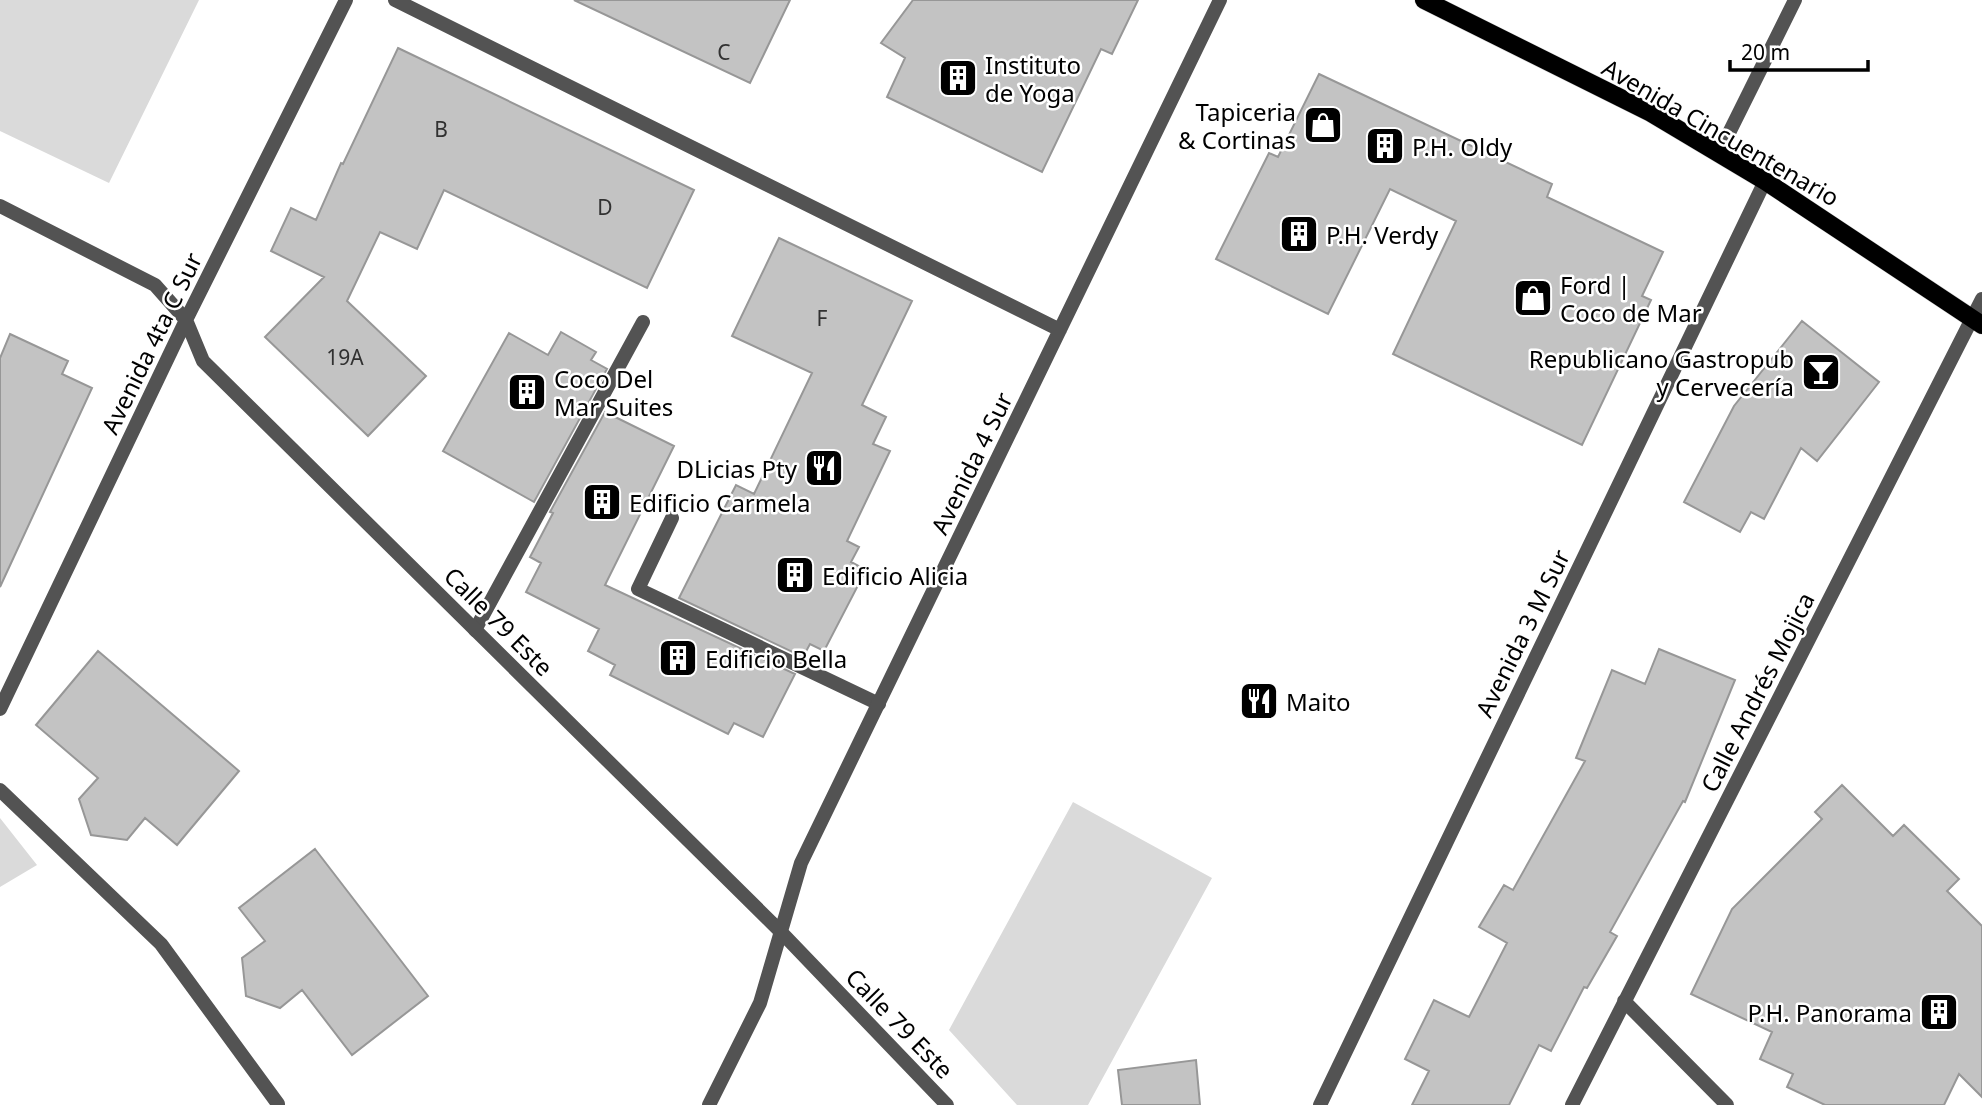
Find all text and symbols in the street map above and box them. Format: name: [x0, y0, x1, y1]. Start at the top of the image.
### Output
scale bar: [1730, 28, 1868, 72]
house number: C: [717, 38, 731, 66]
text: 20 m: [1741, 38, 1790, 66]
place label: Instituto de Yoga: [985, 48, 1081, 109]
street label: Avenida Cincuentenario: [1596, 51, 1846, 213]
building icon: Instituto de Yoga: [937, 57, 979, 99]
place label: Tapiceria & Cortinas: [1178, 95, 1296, 156]
shop icon: Tapiceria & Cortinas: [1302, 104, 1344, 146]
house number: B: [434, 115, 448, 143]
building icon: P.H. Oldy: [1364, 125, 1406, 167]
place label: P.H. Oldy: [1412, 130, 1513, 163]
house number: D: [597, 193, 613, 221]
building icon: P.H. Verdy: [1278, 213, 1320, 255]
place label: P.H. Verdy: [1326, 218, 1439, 251]
street label: Avenida 4ta C Sur: [93, 247, 209, 439]
place label: Ford | Coco de Mar: [1560, 268, 1702, 329]
shop icon: Ford | Coco de Mar: [1512, 277, 1554, 319]
house number: F: [817, 304, 828, 332]
place label: Republicano Gastropub y Cervecería: [1529, 342, 1794, 403]
house number: 19A: [326, 343, 364, 371]
bar icon: Republicano Gastropub y Cervecería: [1800, 351, 1842, 393]
place label: Coco Del Mar Suites: [554, 362, 673, 423]
building icon: Coco Del Mar Suites: [506, 371, 548, 413]
street label: Avenida 4 Sur: [922, 386, 1020, 540]
restaurant icon: DLicias Pty: [803, 447, 845, 489]
place label: DLicias Pty: [676, 452, 798, 485]
building icon: Edificio Carmela: [581, 481, 623, 523]
place label: Edificio Carmela: [629, 486, 810, 519]
street label: Avenida 3 M Sur: [1467, 544, 1577, 722]
building icon: Edificio Alicia: [774, 554, 816, 596]
street label: Calle 79 Este: [437, 559, 561, 683]
place label: Edificio Alicia: [822, 559, 968, 592]
street label: Calle Andrés Mojica: [1692, 586, 1822, 798]
building icon: Edificio Bella: [657, 637, 699, 679]
place label: Edificio Bella: [705, 642, 847, 675]
restaurant icon: Maito: [1238, 680, 1280, 722]
place label: Maito: [1286, 685, 1351, 718]
street label: Calle 79 Este: [839, 961, 961, 1085]
building icon: P.H. Panorama: [1918, 991, 1960, 1033]
place label: P.H. Panorama: [1748, 996, 1912, 1029]

